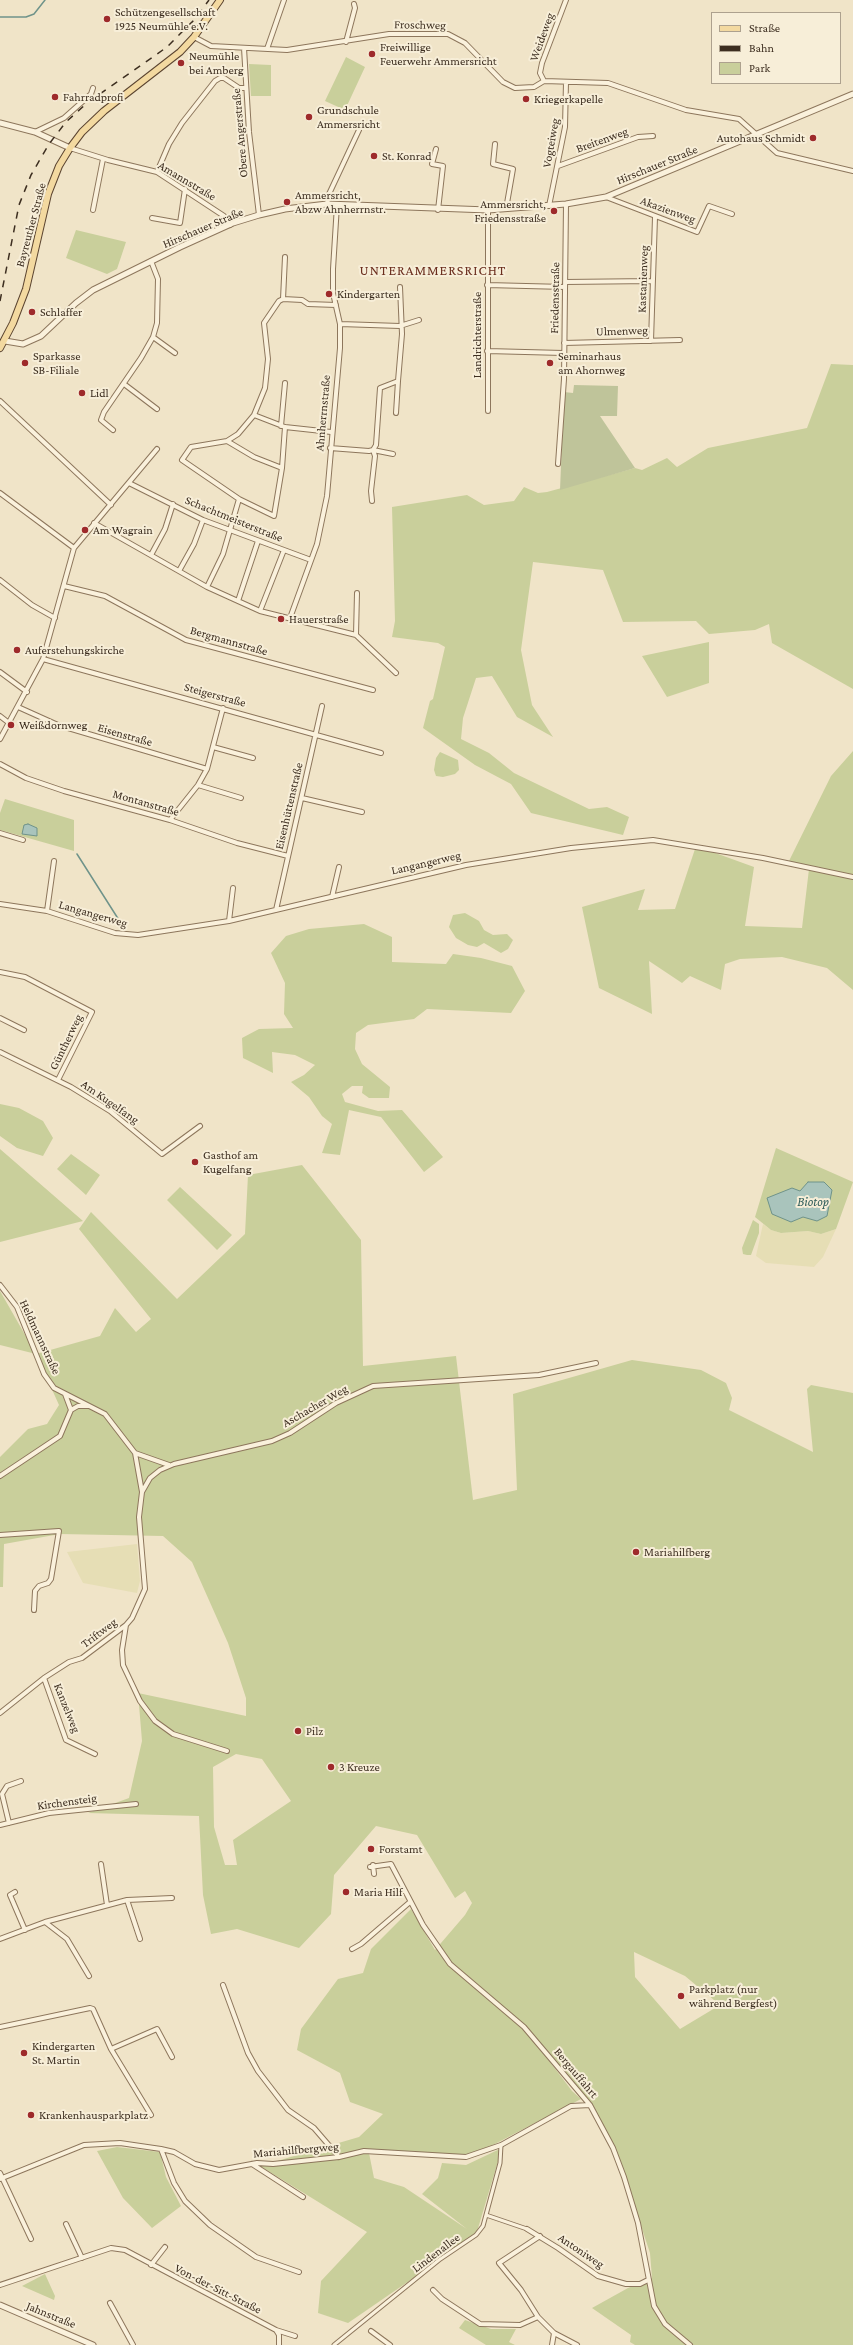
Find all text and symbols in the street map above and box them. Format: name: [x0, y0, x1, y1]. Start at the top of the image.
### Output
place label: Schützengesellschaft 1925 Neumühle e.V.: [115, 5, 216, 33]
street label: Weideweg: [527, 11, 557, 63]
legend: [711, 12, 841, 84]
marker: Schützengesellschaft 1925 Neumühle e.V.: [102, 14, 112, 24]
street label: Froschweg: [394, 17, 446, 33]
text: Straße: [749, 21, 780, 35]
place label: Freiwillige Feuerwehr Ammersricht: [380, 40, 497, 68]
text: Bahn: [749, 41, 774, 55]
place label: Neumühle bei Amberg: [189, 49, 244, 77]
marker: Freiwillige Feuerwehr Ammersricht: [367, 49, 377, 59]
marker: Neumühle bei Amberg: [176, 58, 186, 68]
text: Park: [749, 61, 770, 75]
street label: Obere Angerstraße: [229, 88, 251, 178]
place label: Fahrradprofi: [63, 90, 123, 104]
marker: Fahrradprofi: [50, 92, 60, 102]
place label: Kriegerkapelle: [534, 92, 603, 106]
marker: Kriegerkapelle: [521, 94, 531, 104]
place label: Grundschule Ammersricht: [317, 103, 380, 131]
marker: Grundschule Ammersricht: [304, 112, 314, 122]
street label: Vogteiweg: [540, 117, 562, 169]
street label: Breitenweg: [574, 124, 630, 156]
place label: Autohaus Schmidt: [717, 131, 805, 145]
marker: Autohaus Schmidt: [808, 133, 818, 143]
street label: Hirschauer Straße: [614, 142, 700, 188]
place label: St. Konrad: [382, 149, 432, 163]
marker: St. Konrad: [369, 151, 379, 161]
street label: Amannstraße: [155, 158, 219, 204]
street label: Bayreuther Straße: [13, 181, 49, 269]
place label: Ammersricht, Abzw Ahnherrnstr.: [295, 188, 386, 216]
street label: Akazienweg: [638, 193, 698, 227]
marker: Ammersricht, Abzw Ahnherrnstr.: [282, 197, 292, 207]
place label: Ammersricht, Friedensstraße: [475, 197, 546, 225]
street label: Hirschauer Straße: [161, 205, 245, 251]
marker: Ammersricht, Friedensstraße: [549, 206, 559, 216]
street label: Kastanienweg: [635, 245, 651, 313]
street label: Friedensstraße: [547, 262, 563, 334]
district label: UNTERAMMERSRICHT: [360, 263, 506, 279]
place label: Kindergarten: [337, 287, 400, 301]
marker: Kindergarten: [324, 289, 334, 299]
street label: Landrichterstraße: [470, 292, 484, 378]
place label: Schlaffer: [40, 305, 82, 319]
marker: Schlaffer: [27, 307, 37, 317]
street label: Ulmenweg: [596, 323, 648, 339]
place label: Sparkasse SB-Filiale: [33, 349, 81, 377]
place label: Seminarhaus am Ahornweg: [558, 349, 625, 377]
marker: Sparkasse SB-Filiale: [20, 358, 30, 368]
marker: Seminarhaus am Ahornweg: [545, 358, 555, 368]
street label: Ahnherrnstraße: [312, 374, 334, 452]
place label: Lidl: [90, 386, 109, 400]
marker: Lidl: [77, 388, 87, 398]
street label: Schachtmeisterstraße: [183, 493, 285, 545]
place label: Am Wagrain: [93, 523, 153, 537]
marker: Am Wagrain: [80, 525, 90, 535]
place label: Hauerstraße: [289, 612, 348, 626]
marker: Hauerstraße: [276, 614, 286, 624]
street label: Bergmannstraße: [189, 623, 269, 659]
place label: Auferstehungskirche: [25, 643, 124, 657]
marker: Auferstehungskirche: [12, 645, 22, 655]
street label: Steigerstraße: [183, 680, 247, 710]
place label: Weißdornweg: [19, 718, 87, 732]
marker: Weißdornweg: [6, 720, 16, 730]
street label: Eisenstraße: [96, 720, 154, 750]
street label: Eisenhüttenstraße: [272, 761, 306, 851]
street label: Montanstraße: [111, 787, 181, 819]
street label: Langangerweg: [390, 848, 462, 878]
street label: Langangerweg: [57, 897, 129, 931]
street label: Güntherweg: [46, 1012, 86, 1072]
street label: Am Kugelfang: [78, 1077, 142, 1127]
place label: Gasthof am Kugelfang: [203, 1148, 258, 1176]
marker: Gasthof am Kugelfang: [190, 1157, 200, 1167]
water label: Biotop: [797, 1194, 829, 1210]
street label: Heldmannstraße: [16, 1297, 64, 1377]
street label: Aschacher Weg: [280, 1381, 350, 1431]
place label: Mariahilfberg: [644, 1545, 710, 1559]
marker: Mariahilfberg: [631, 1547, 641, 1557]
street label: Triftweg: [78, 1615, 120, 1651]
street label: Kanzelweg: [51, 1681, 83, 1735]
place label: Pilz: [306, 1724, 323, 1738]
marker: Pilz: [293, 1726, 303, 1736]
place label: 3 Kreuze: [339, 1760, 380, 1774]
marker: 3 Kreuze: [326, 1762, 336, 1772]
street label: Kirchensteig: [36, 1791, 98, 1813]
place label: Forstamt: [379, 1842, 423, 1856]
marker: Forstamt: [366, 1844, 376, 1854]
place label: Maria Hilf: [354, 1885, 402, 1899]
marker: Maria Hilf: [341, 1887, 351, 1897]
place label: Parkplatz (nur während Bergfest): [689, 1982, 777, 2010]
marker: Parkplatz (nur während Bergfest): [676, 1991, 686, 2001]
place label: Kindergarten St. Martin: [32, 2039, 95, 2067]
street label: Bergauffahrt: [551, 2045, 601, 2101]
marker: Kindergarten St. Martin: [19, 2048, 29, 2058]
place label: Krankenhausparkplatz: [39, 2108, 148, 2122]
marker: Krankenhausparkplatz: [26, 2110, 36, 2120]
street label: Mariahilfbergweg: [253, 2139, 339, 2161]
street label: Lindenallee: [409, 2230, 463, 2276]
street label: Antoniweg: [555, 2230, 607, 2272]
street label: Von-der-Sitt-Straße: [172, 2261, 264, 2317]
street label: Jahnstraße: [24, 2299, 78, 2331]

